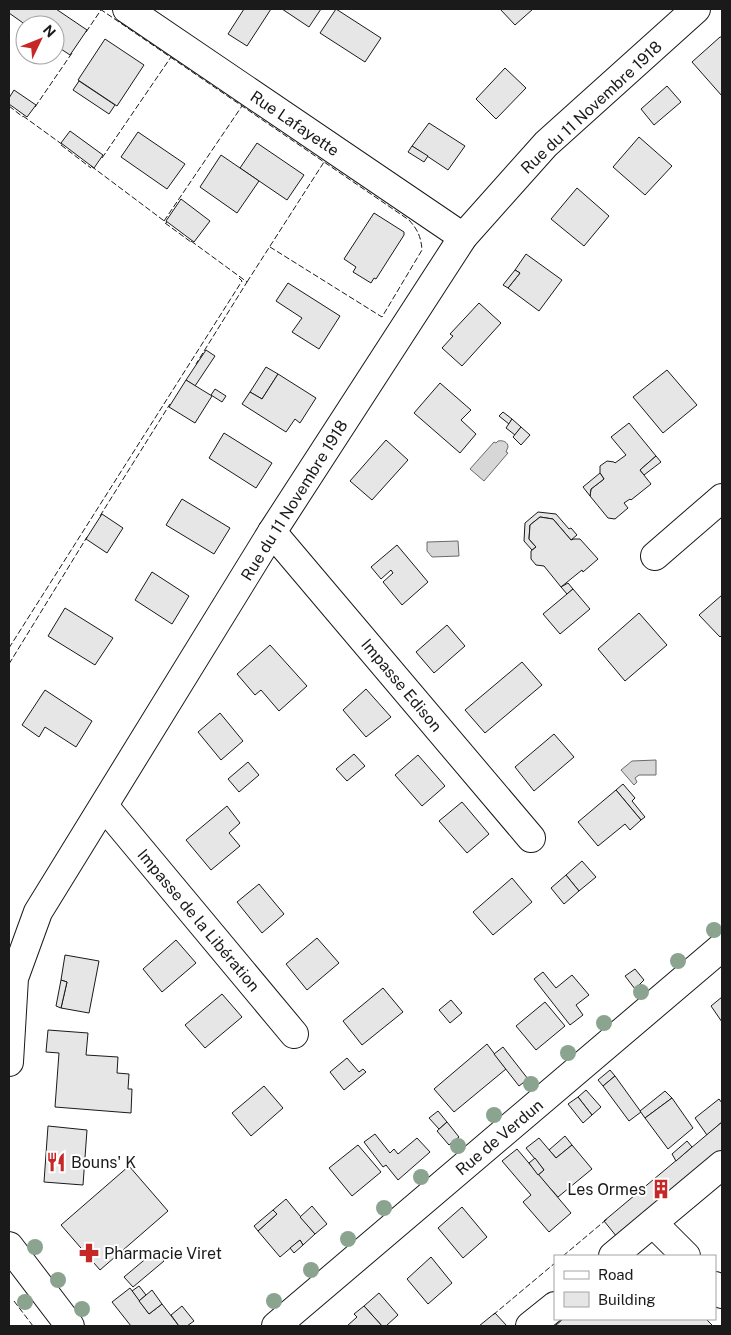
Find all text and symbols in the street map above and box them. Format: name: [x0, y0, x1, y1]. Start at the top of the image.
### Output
north arrow: [15, 15, 65, 65]
text: N: [40, 22, 59, 41]
street label: Rue du 11 Novembre 1918: [517, 37, 666, 178]
street label: Rue Lafayette: [247, 87, 343, 160]
street label: Rue du 11 Novembre 1918: [237, 416, 352, 584]
street label: Impasse Edison: [357, 635, 446, 736]
street label: Impasse de la Libération: [133, 845, 264, 995]
street label: Rue de Verdun: [452, 1095, 547, 1179]
restaurant icon: Bouns' K: [45, 1151, 67, 1173]
place label: Bouns' K: [71, 1153, 136, 1172]
building icon: Les Ormes: [650, 1178, 672, 1200]
place label: Les Ormes: [567, 1180, 646, 1199]
pharmacy icon: Pharmacie Viret: [78, 1242, 100, 1264]
place label: Pharmacie Viret: [104, 1244, 222, 1263]
legend: [554, 1255, 716, 1320]
text: Road: [598, 1266, 634, 1283]
text: Building: [598, 1291, 656, 1308]

